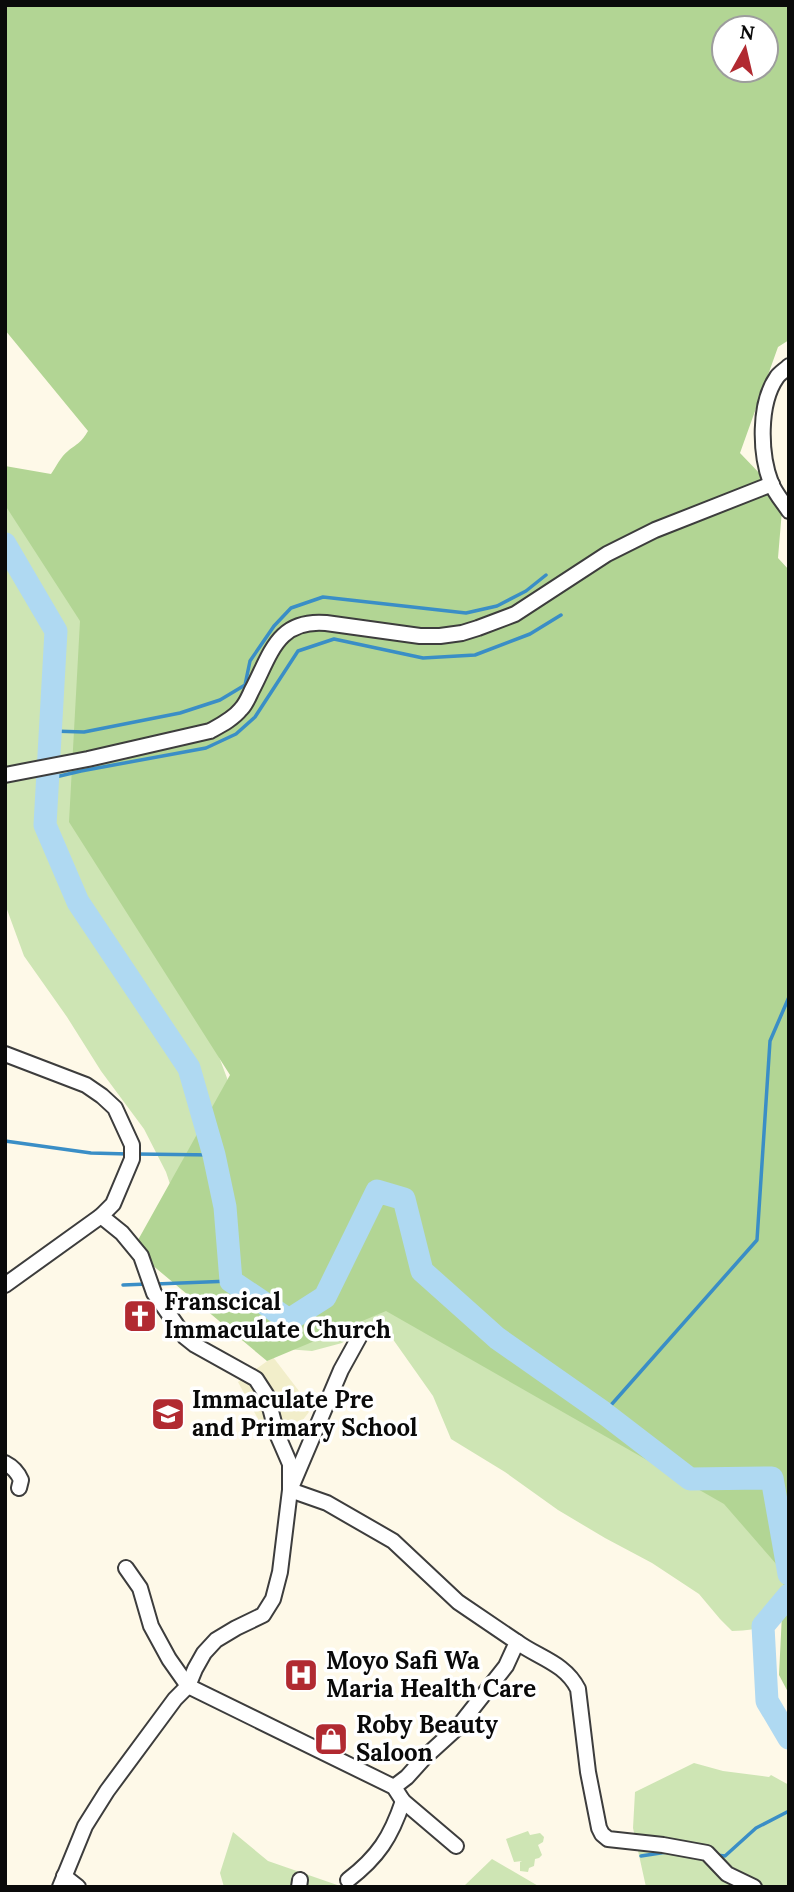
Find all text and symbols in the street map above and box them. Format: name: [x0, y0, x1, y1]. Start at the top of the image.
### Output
north arrow: [710, 14, 780, 84]
text: N: [738, 19, 757, 45]
place label: Franscical Immaculate Church: [164, 1286, 391, 1345]
church icon: Franscical Immaculate Church: [121, 1297, 159, 1335]
place label: Immaculate Pre and Primary School: [192, 1384, 417, 1443]
school or university icon: Immaculate Pre and Primary School: [149, 1395, 187, 1433]
place label: Moyo Safi Wa Maria Health Care: [326, 1645, 536, 1704]
hospital icon: Moyo Safi Wa Maria Health Care: [282, 1656, 320, 1694]
place label: Roby Beauty Saloon: [356, 1709, 499, 1768]
shop icon: Roby Beauty Saloon: [312, 1720, 350, 1758]

